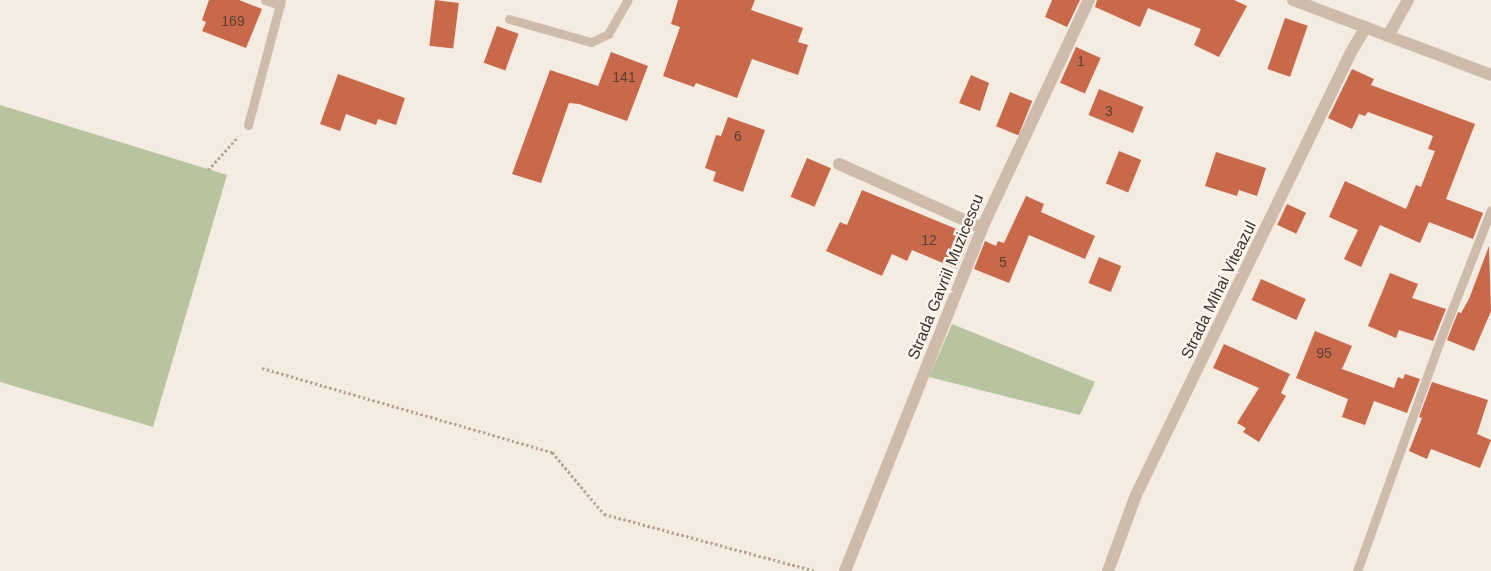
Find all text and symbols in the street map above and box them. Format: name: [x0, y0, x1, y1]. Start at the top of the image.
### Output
house number: 169: [221, 13, 245, 29]
house number: 1: [1077, 53, 1085, 69]
house number: 141: [612, 69, 636, 85]
house number: 3: [1105, 103, 1113, 119]
house number: 6: [734, 128, 742, 144]
street label: Strada Gavriil Muzicescu: [904, 191, 988, 363]
street label: Strada Mihai Viteazul: [1177, 218, 1261, 362]
house number: 12: [921, 232, 937, 248]
house number: 5: [999, 254, 1007, 270]
house number: 95: [1316, 345, 1332, 361]

